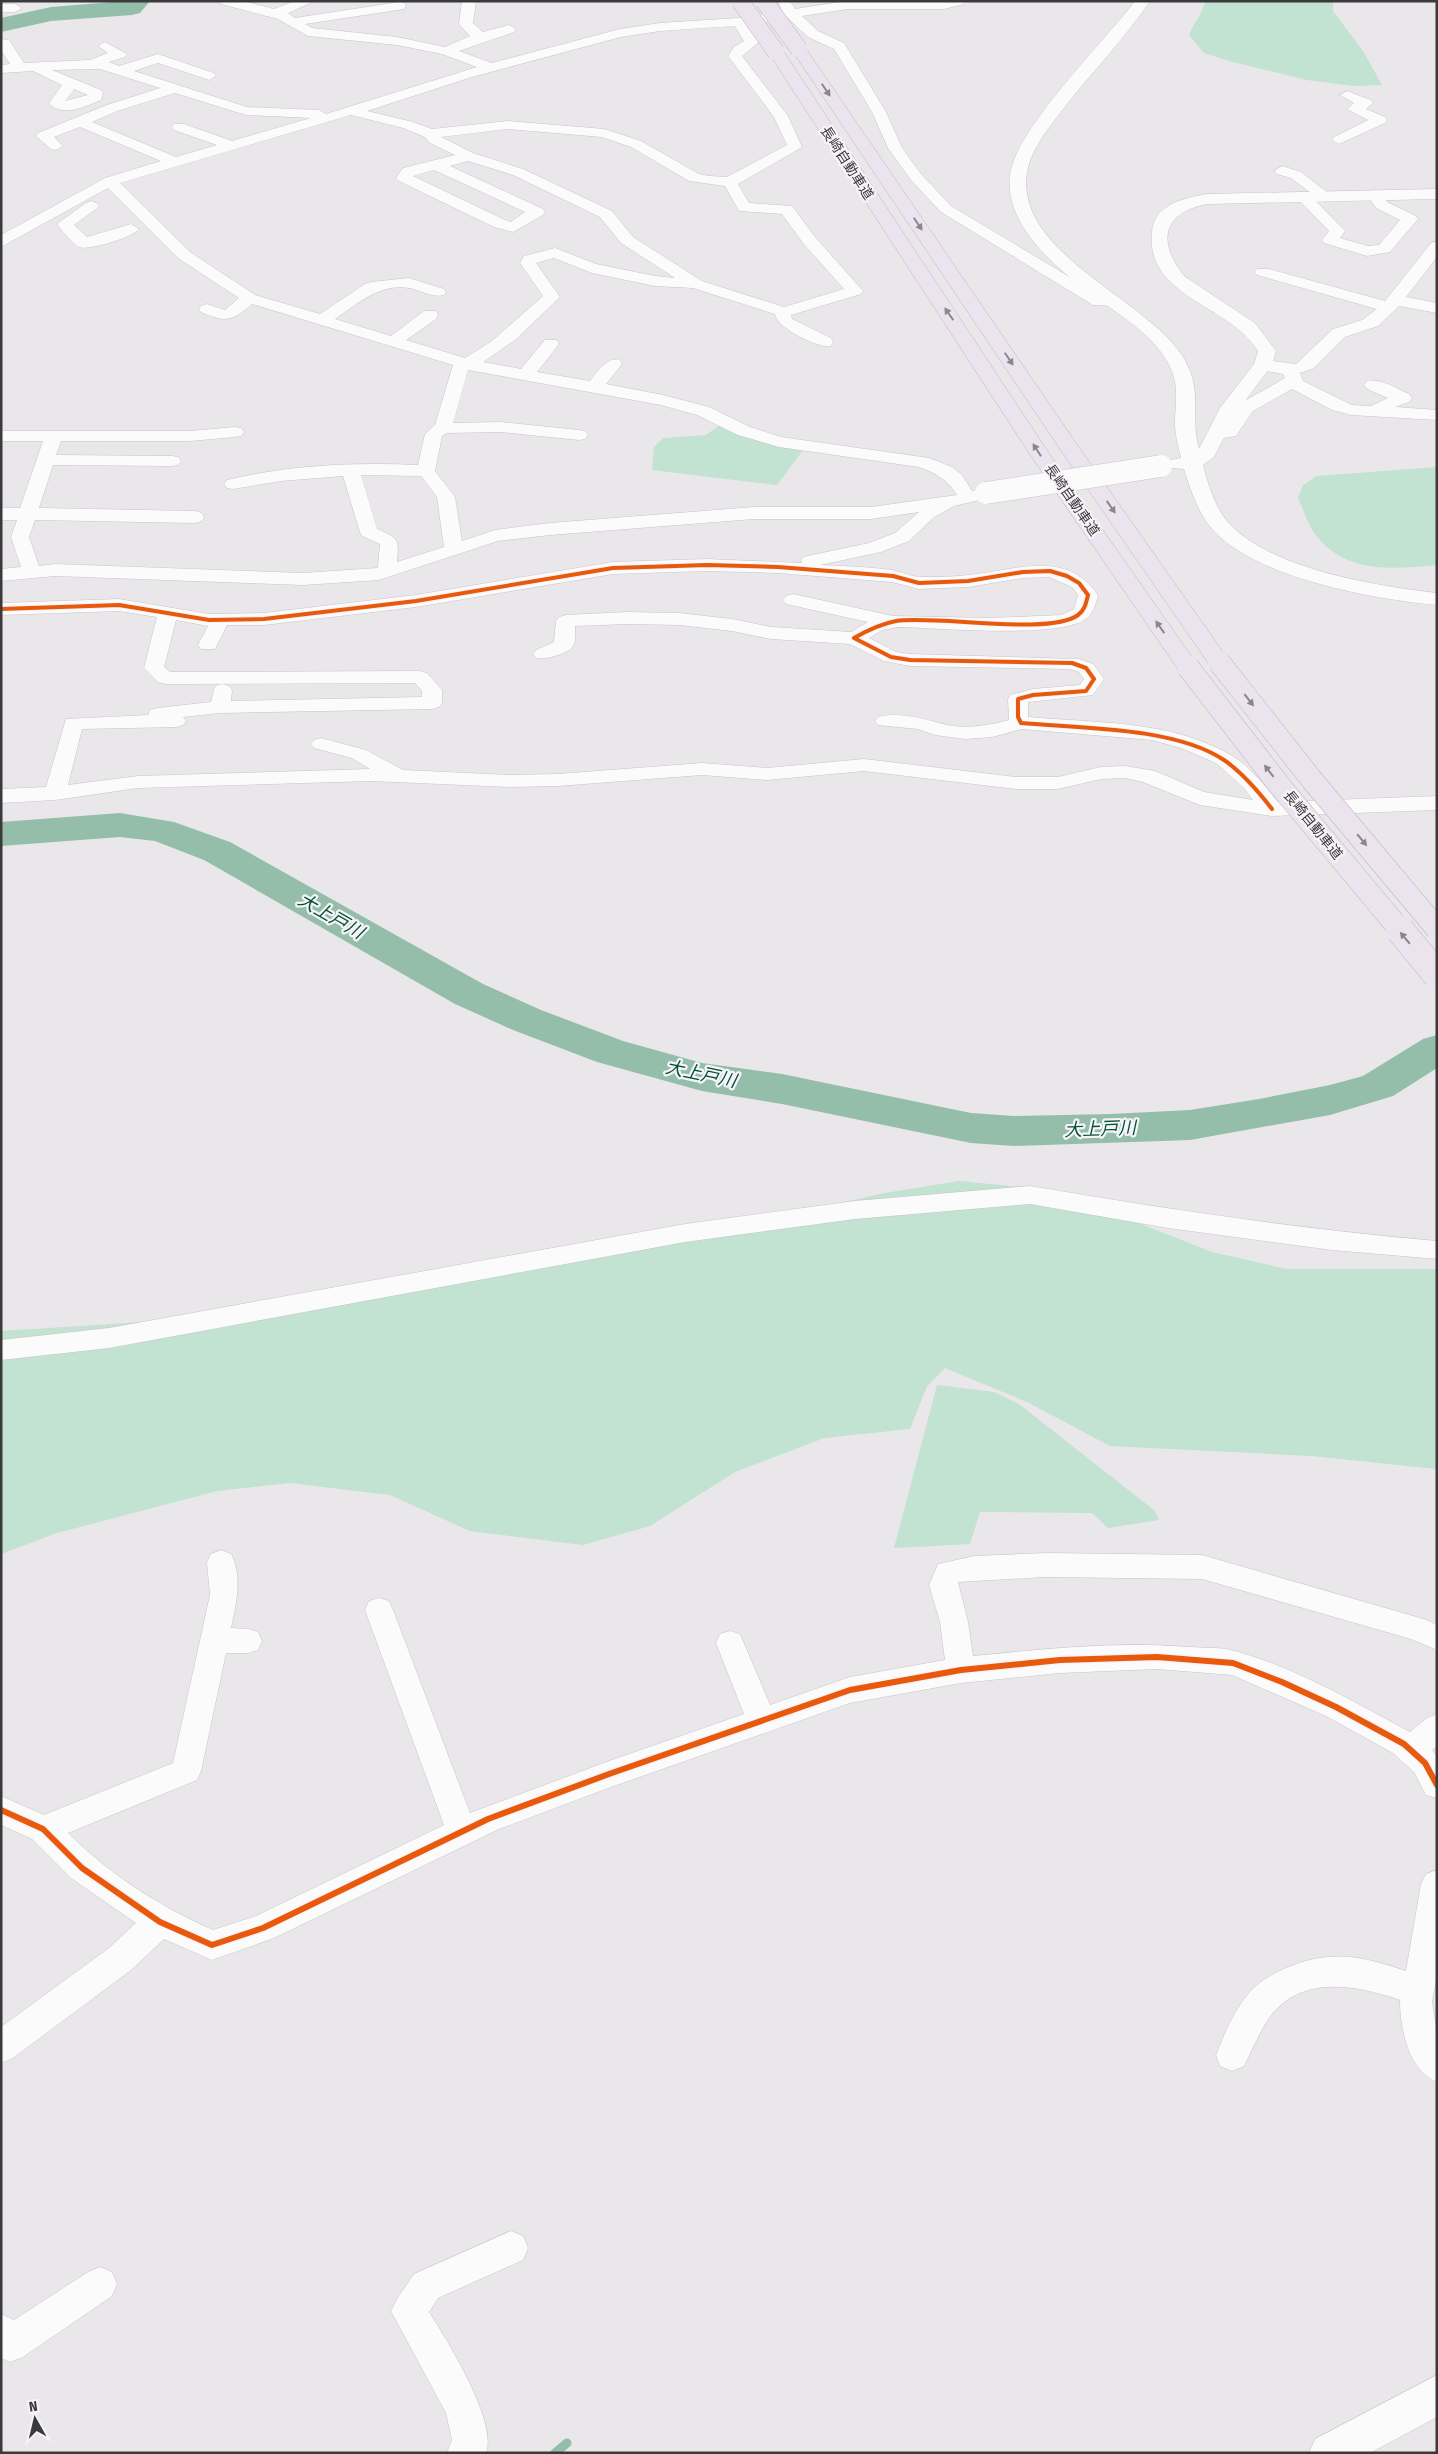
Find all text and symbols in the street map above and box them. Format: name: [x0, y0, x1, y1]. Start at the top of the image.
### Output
one-way arrow: [822, 83, 831, 96]
street label: 長崎自動車道: [817, 123, 877, 203]
one-way arrow: [913, 217, 923, 231]
one-way arrow: [944, 307, 954, 321]
one-way arrow: [1004, 352, 1014, 365]
one-way arrow: [1033, 443, 1042, 457]
street label: 長崎自動車道: [1041, 461, 1103, 539]
one-way arrow: [1106, 500, 1116, 514]
one-way arrow: [1155, 620, 1165, 633]
one-way arrow: [1243, 693, 1254, 706]
one-way arrow: [1264, 764, 1274, 778]
street label: 長崎自動車道: [1280, 787, 1346, 863]
one-way arrow: [1356, 833, 1368, 845]
water label: 大上戸川: [294, 888, 369, 945]
one-way arrow: [1399, 932, 1410, 945]
water label: 大上戸川: [663, 1056, 740, 1093]
water label: 大上戸川: [1064, 1117, 1138, 1141]
north arrow: [10, 2394, 60, 2444]
text: N: [28, 2398, 39, 2416]

